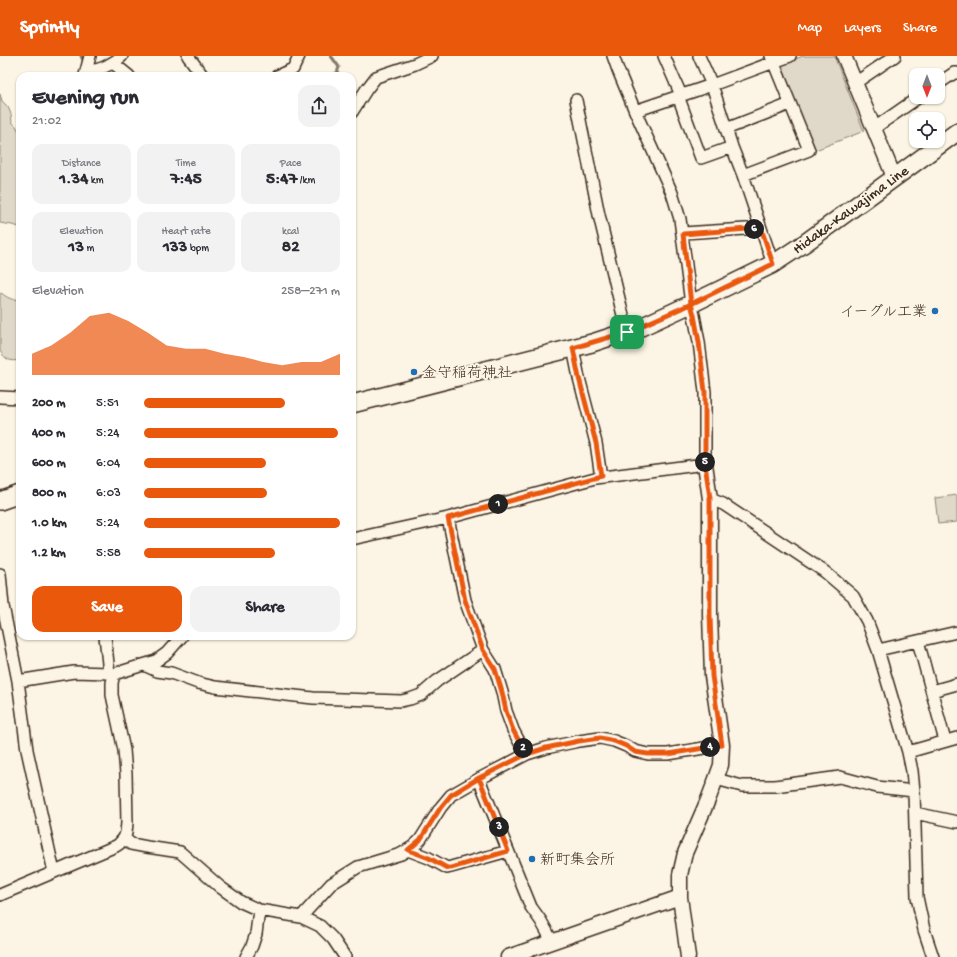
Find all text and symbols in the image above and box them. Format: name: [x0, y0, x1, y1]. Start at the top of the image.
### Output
text: Sprintly: [20, 17, 79, 40]
text: Map: [798, 20, 822, 37]
text: Layers: [844, 20, 881, 37]
text: Share: [903, 20, 937, 37]
north arrow: [909, 68, 945, 104]
map controls: [909, 68, 945, 148]
button: share: [298, 85, 340, 127]
text: Evening run: [32, 86, 139, 112]
button: locate: [909, 112, 945, 148]
text: 21:02: [32, 114, 61, 129]
text: Distance: [62, 158, 101, 170]
text: Time: [176, 158, 196, 170]
text: Pace: [280, 158, 301, 170]
street label: Hidaka-Kawajima Line: [790, 162, 913, 259]
text: 1.34: [59, 170, 88, 190]
text: 7:45: [170, 170, 202, 190]
text: 5:47: [266, 170, 297, 190]
text: km: [88, 175, 104, 187]
text: /km: [297, 175, 315, 187]
pin: 6: [744, 219, 764, 239]
text: 6: [751, 223, 757, 235]
text: Elevation: [59, 226, 103, 238]
text: Heart rate: [161, 226, 211, 238]
text: kcal: [282, 226, 299, 238]
text: 13: [68, 238, 84, 258]
text: 133: [163, 238, 187, 258]
text: 82: [282, 238, 299, 258]
text: m: [84, 243, 94, 255]
text: bpm: [187, 243, 209, 255]
text: Elevation: [32, 284, 84, 299]
text: 258–271 m: [281, 284, 340, 299]
place label: イーグル工業: [840, 303, 927, 322]
marker: イーグル工業: [930, 306, 940, 316]
pin: [610, 315, 644, 349]
icon: arrive: [616, 321, 638, 343]
place label: 金守稲荷神社: [422, 364, 512, 383]
marker: 金守稲荷神社: [409, 367, 419, 377]
text: 200 m: [32, 396, 65, 411]
text: 5:51: [96, 396, 119, 411]
text: 400 m: [32, 426, 65, 441]
text: 5:24: [96, 426, 119, 441]
pin: 5: [695, 452, 715, 472]
text: 600 m: [32, 456, 66, 471]
text: 6:04: [96, 456, 120, 471]
text: 5: [702, 456, 708, 468]
text: 800 m: [32, 486, 66, 501]
text: 6:03: [96, 486, 121, 501]
pin: 1: [488, 494, 508, 514]
text: 1: [496, 498, 500, 510]
text: 1.0 km: [32, 516, 67, 531]
text: 5:24: [96, 516, 119, 531]
text: 1.2 km: [32, 546, 66, 561]
text: 5:58: [96, 546, 121, 561]
button: Save: [32, 586, 182, 632]
button: Share: [190, 586, 340, 632]
pin: 4: [700, 737, 720, 757]
pin: 2: [513, 738, 533, 758]
text: 4: [707, 741, 713, 753]
text: 2: [520, 742, 526, 754]
pin: 3: [489, 817, 509, 837]
text: 3: [496, 821, 502, 833]
place label: 新町集会所: [540, 851, 615, 870]
marker: 新町集会所: [527, 854, 537, 864]

